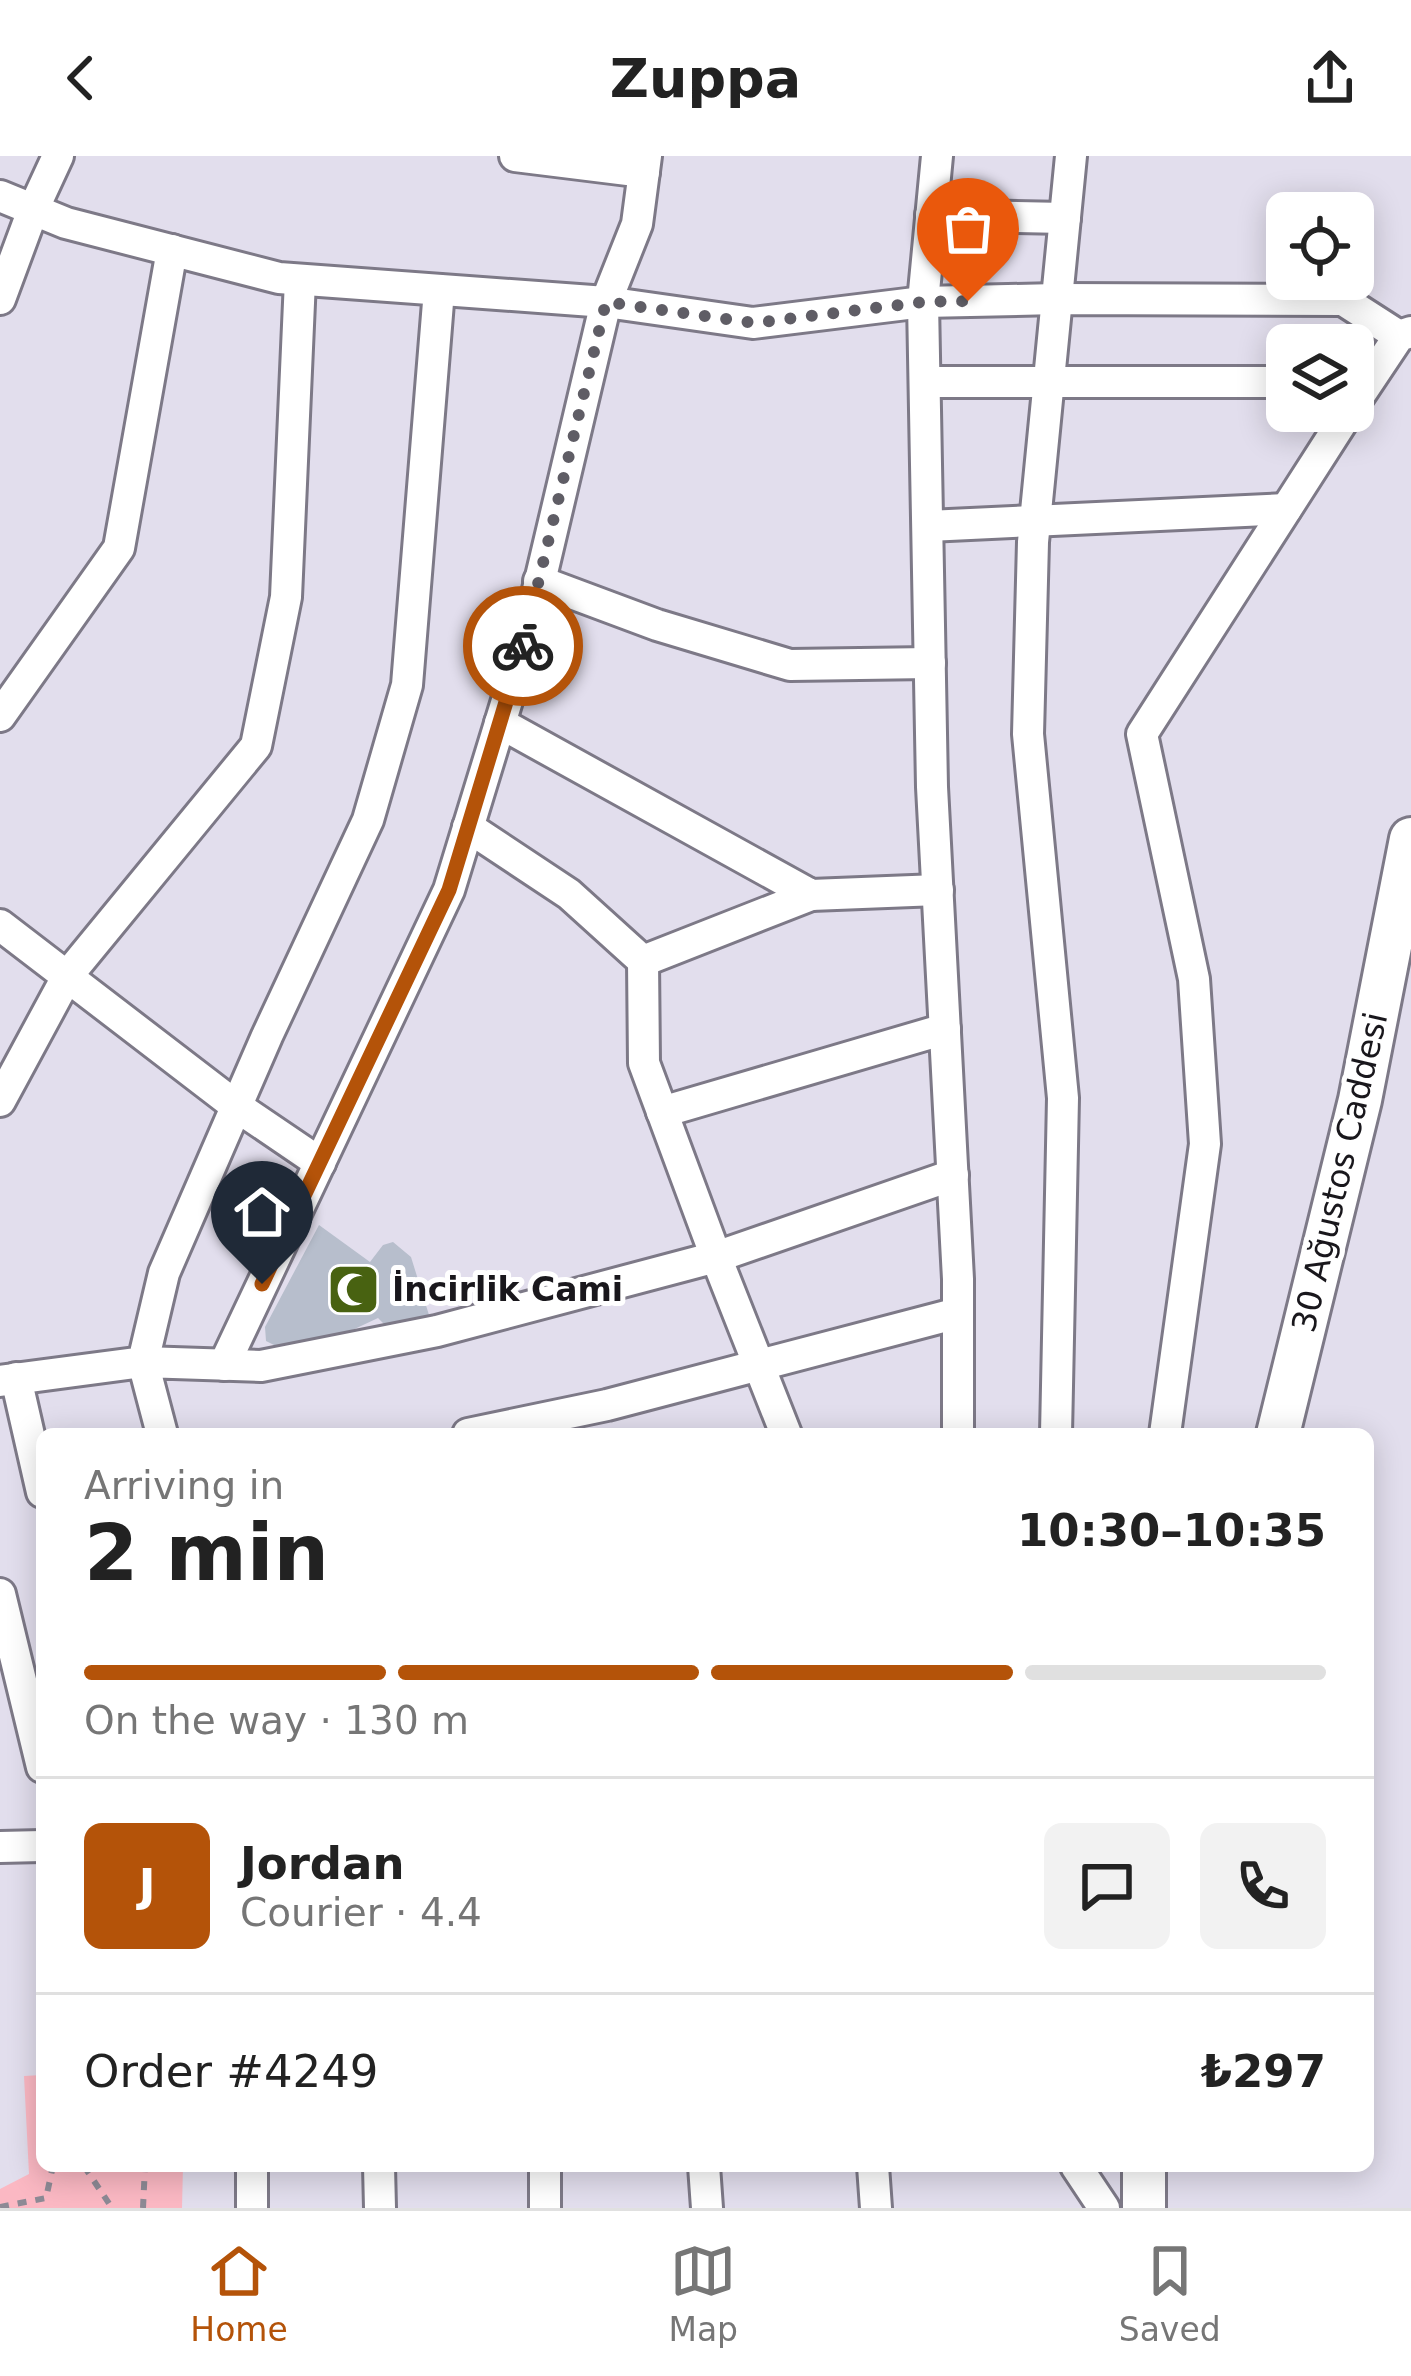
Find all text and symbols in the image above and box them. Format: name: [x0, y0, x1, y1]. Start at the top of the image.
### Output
icon: back: [48, 45, 114, 111]
icon: share: [1297, 45, 1363, 111]
text: Zuppa: [610, 47, 801, 110]
pin: [917, 178, 1019, 301]
map controls: [1266, 192, 1374, 432]
button: locate: [1266, 192, 1374, 300]
icon: bag: [935, 196, 1001, 262]
button: layers: [1266, 324, 1374, 432]
courier: [463, 586, 583, 706]
icon: bike: [490, 613, 556, 679]
street label: 30 Ağustos Caddesi: [1284, 1009, 1395, 1336]
pin: [211, 1161, 313, 1284]
icon: home: [229, 1179, 295, 1245]
mosque icon: İncirlik Cami: [325, 1261, 381, 1317]
place label: İncirlik Cami: [392, 1269, 623, 1309]
text: Arriving in: [84, 1463, 284, 1508]
text: 10:30–10:35: [1017, 1504, 1326, 1557]
text: 2 min: [84, 1508, 329, 1598]
text: On the way · 130 m: [84, 1698, 469, 1743]
button: chat: [1044, 1823, 1170, 1949]
button: phone: [1200, 1823, 1326, 1949]
text: Jordan: [240, 1837, 404, 1890]
text: J: [139, 1859, 155, 1912]
text: Courier · 4.4: [240, 1890, 482, 1935]
text: Order #4249: [84, 2045, 378, 2098]
text: ₺297: [1201, 2045, 1326, 2098]
tab: Home: [190, 2238, 288, 2349]
tab: Map: [668, 2238, 738, 2349]
tab: Saved: [1119, 2238, 1221, 2349]

